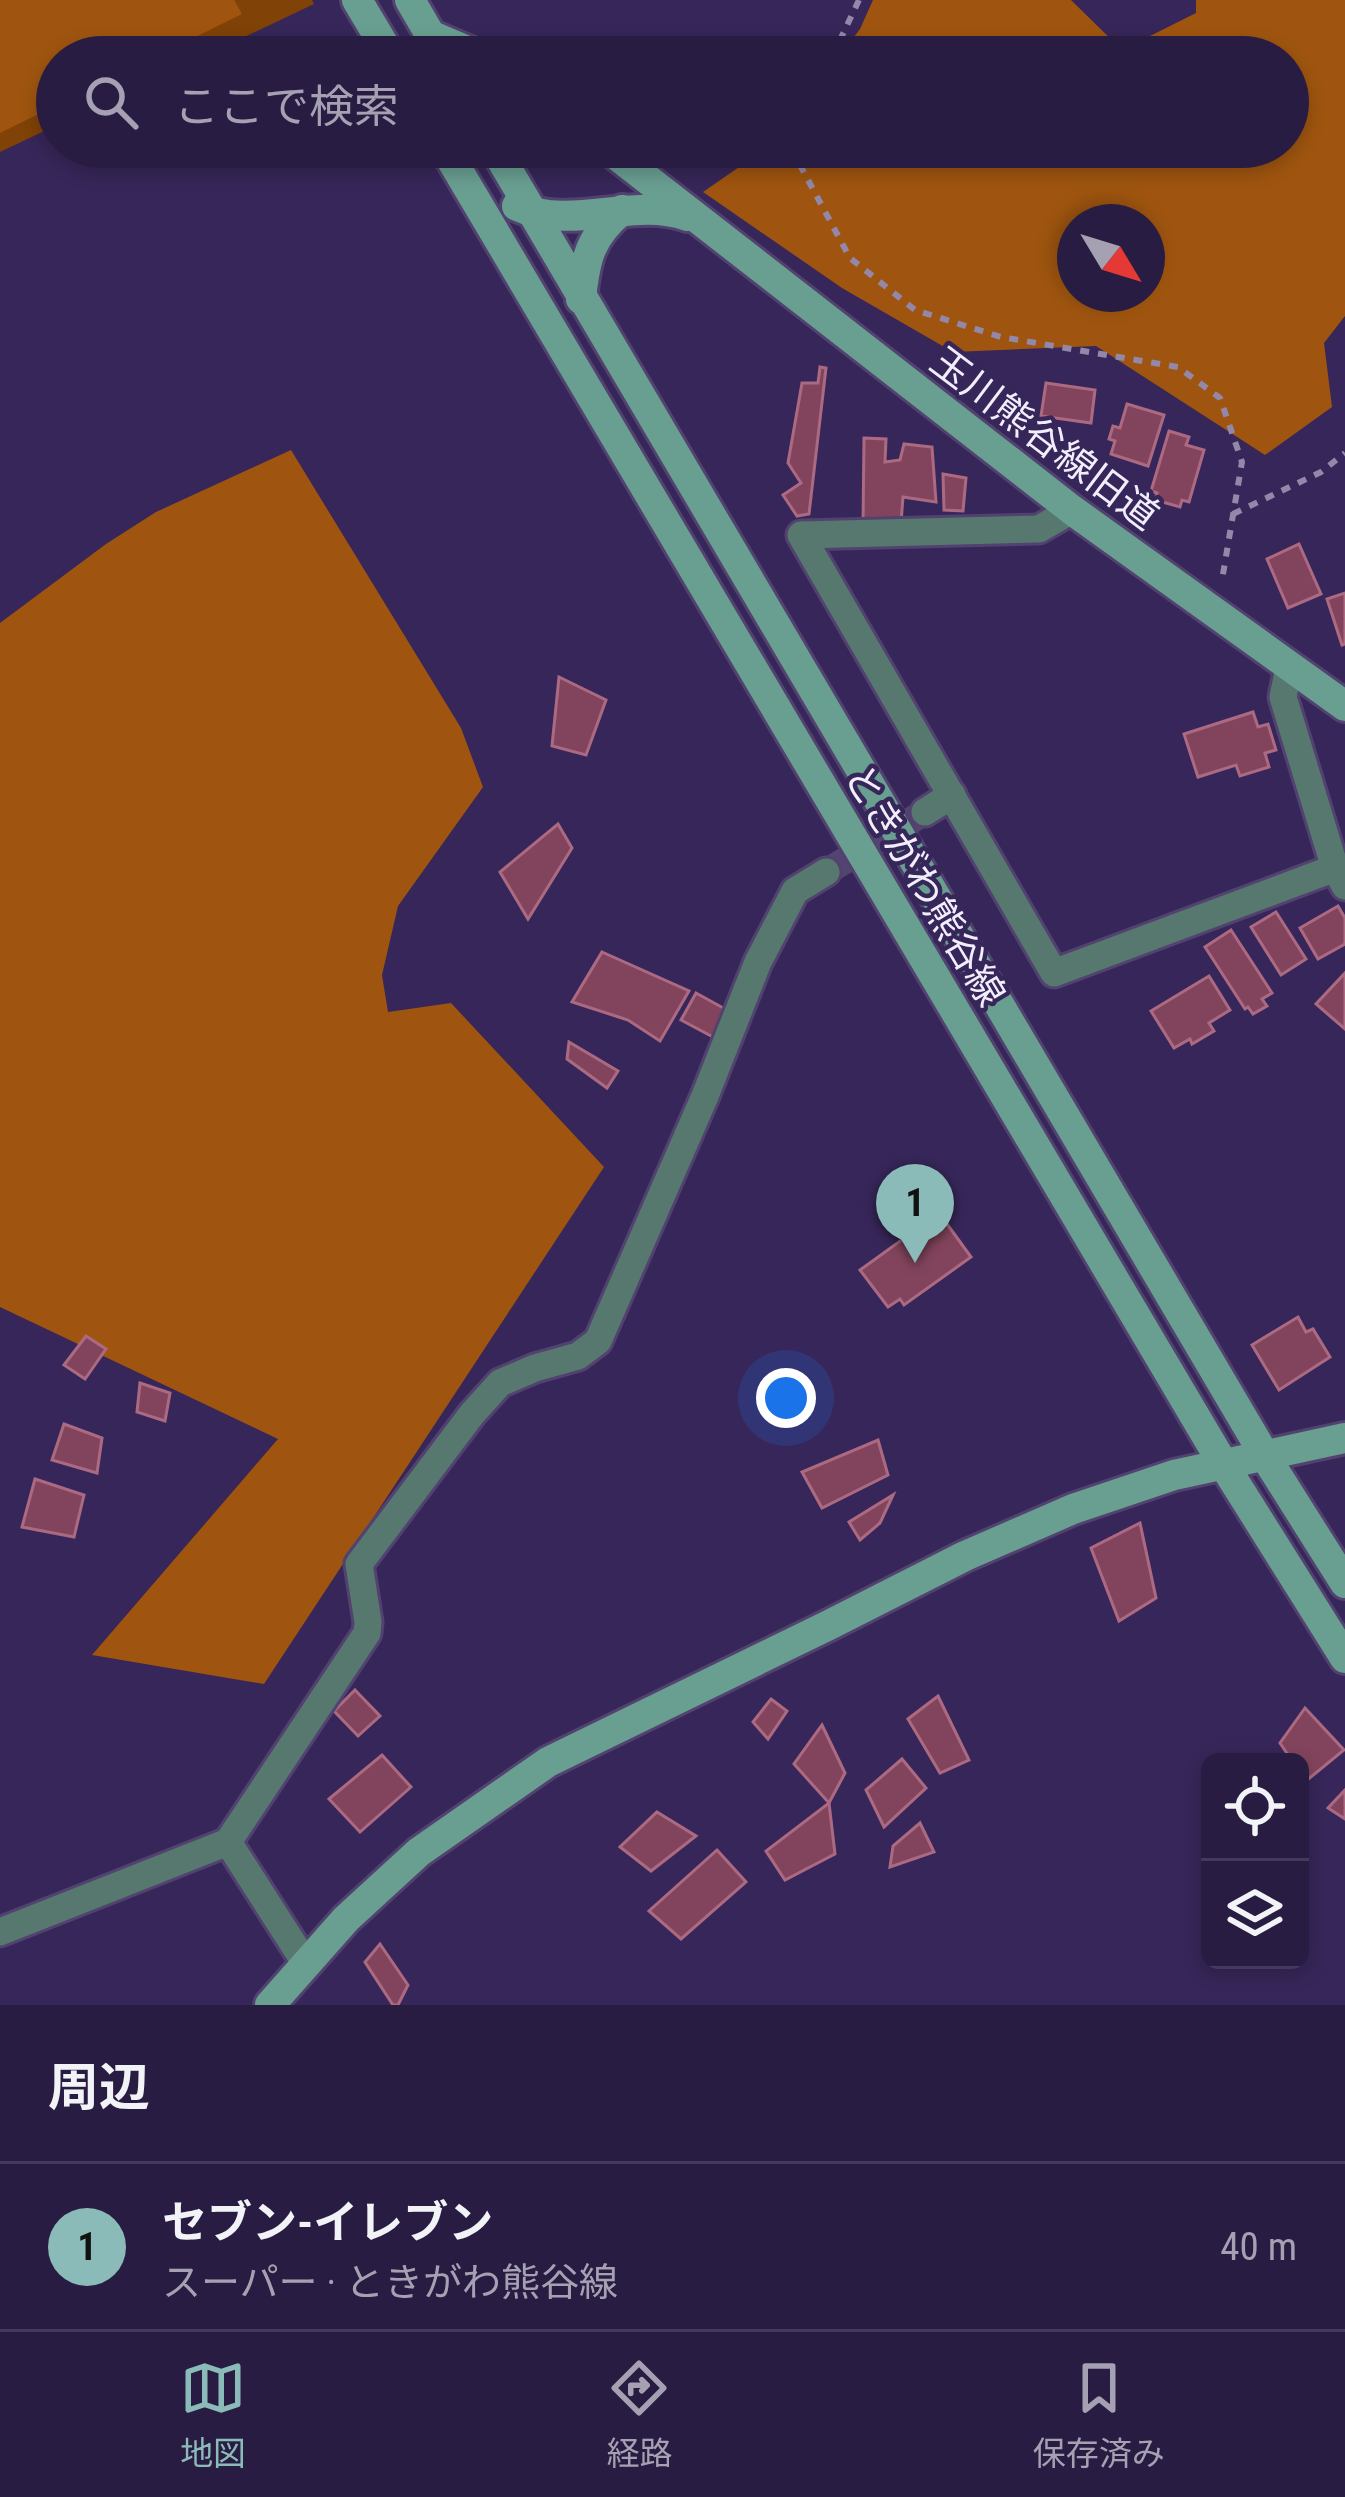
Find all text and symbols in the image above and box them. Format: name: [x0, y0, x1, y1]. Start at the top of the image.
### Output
search box: [36, 36, 1309, 168]
icon: search: [78, 69, 144, 135]
text: ここで検索: [174, 80, 399, 133]
north arrow: [1057, 204, 1165, 312]
street label: 玉川熊谷線旧道: [922, 338, 1167, 539]
street label: ときがわ熊谷線: [834, 757, 1014, 1014]
pin: 1: [876, 1164, 954, 1263]
your location: [756, 1368, 816, 1428]
map controls: [1201, 1753, 1309, 1969]
button: locate: [1201, 1753, 1309, 1861]
button: layers: [1201, 1861, 1309, 1969]
text: 周辺: [48, 2058, 150, 2117]
text: セブン-イレブン: [162, 2196, 493, 2249]
text: 1: [77, 2224, 97, 2270]
text: 40 m: [1220, 2224, 1297, 2270]
text: スーパー · ときがわ熊谷線: [162, 2260, 618, 2306]
tab: 地図: [180, 2355, 246, 2475]
tab: 経路: [606, 2355, 672, 2475]
tab: 保存済み: [1033, 2355, 1165, 2475]

